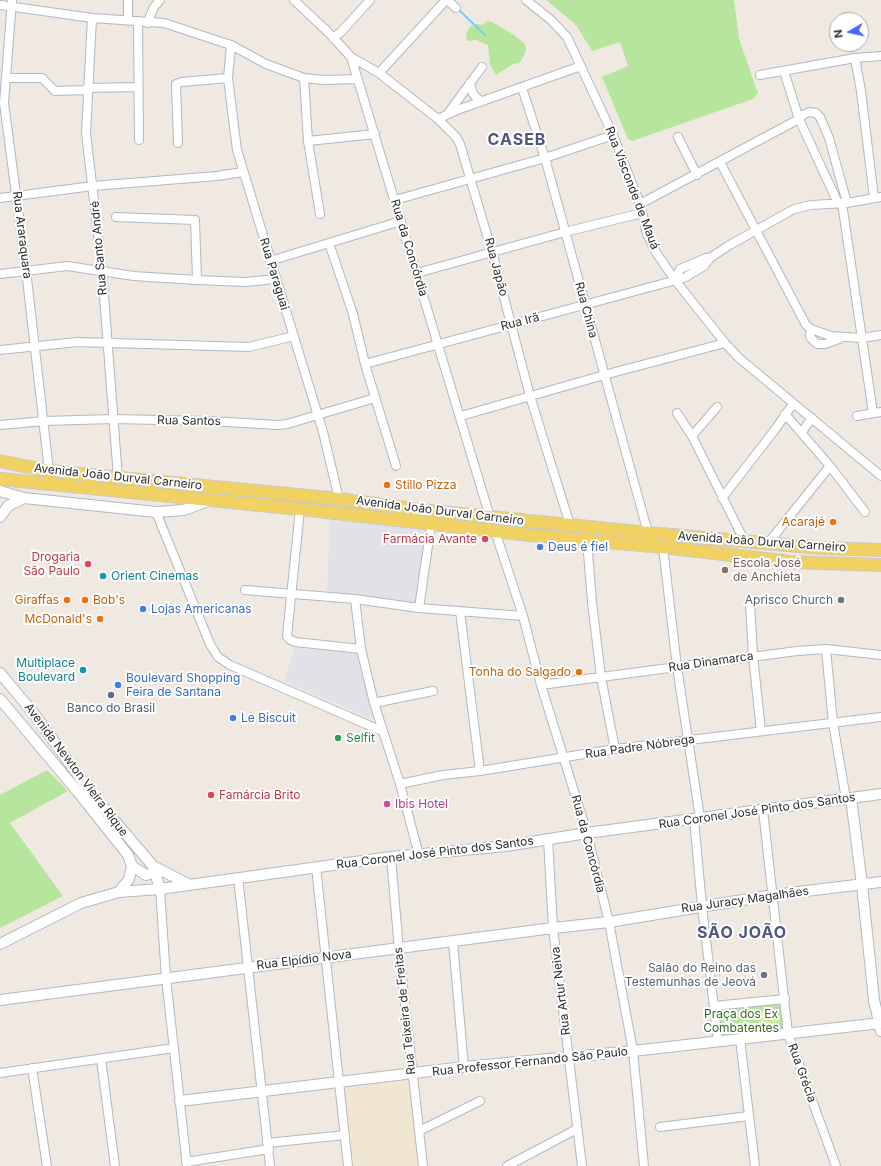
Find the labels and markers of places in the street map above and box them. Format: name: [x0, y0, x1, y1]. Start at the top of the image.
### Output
place label: Stillo Pizza: [395, 478, 456, 492]
marker: Stillo Pizza: [382, 480, 392, 490]
place label: Acarajé: [782, 515, 825, 529]
marker: Acarajé: [828, 517, 838, 527]
place label: Farmácia Avante: [383, 532, 477, 546]
marker: Farmácia Avante: [480, 534, 490, 544]
place label: Deus é fiel: [548, 540, 608, 554]
marker: Deus é fiel: [535, 542, 545, 552]
place label: Drogaria São Paulo: [23, 550, 80, 578]
place label: Escola José de Anchieta: [733, 556, 801, 584]
marker: Drogaria São Paulo: [83, 559, 93, 569]
marker: Escola José de Anchieta: [720, 565, 730, 575]
place label: Orient Cinemas: [111, 569, 199, 583]
marker: Orient Cinemas: [98, 571, 108, 581]
place label: Giraffas: [15, 593, 59, 607]
place label: Bob's: [93, 593, 125, 607]
place label: Aprisco Church: [745, 593, 833, 607]
marker: Giraffas: [62, 595, 72, 605]
marker: Bob's: [80, 595, 90, 605]
marker: Aprisco Church: [836, 595, 846, 605]
place label: Lojas Americanas: [151, 602, 252, 616]
marker: Lojas Americanas: [138, 604, 148, 614]
place label: McDonald's: [24, 612, 92, 626]
marker: McDonald's: [95, 614, 105, 624]
place label: Multiplace Boulevard: [16, 656, 75, 684]
marker: Multiplace Boulevard: [78, 665, 88, 675]
place label: Tonha do Salgado: [469, 665, 571, 679]
marker: Tonha do Salgado: [574, 667, 584, 677]
place label: Boulevard Shopping Feira de Santana: [126, 671, 240, 699]
marker: Boulevard Shopping Feira de Santana: [113, 680, 123, 690]
marker: Banco do Brasil: [106, 690, 116, 700]
place label: Banco do Brasil: [67, 701, 155, 715]
place label: Le Biscuit: [241, 711, 296, 725]
marker: Le Biscuit: [228, 713, 238, 723]
place label: Selfit: [346, 731, 375, 745]
marker: Selfit: [333, 733, 343, 743]
place label: Famárcia Brito: [219, 788, 300, 802]
marker: Famárcia Brito: [206, 790, 216, 800]
place label: Ibis Hotel: [395, 797, 448, 811]
marker: Ibis Hotel: [382, 799, 392, 809]
place label: Salão do Reino das Testemunhas de Jeová: [625, 961, 756, 989]
marker: Salão do Reino das Testemunhas de Jeová: [759, 970, 769, 980]

